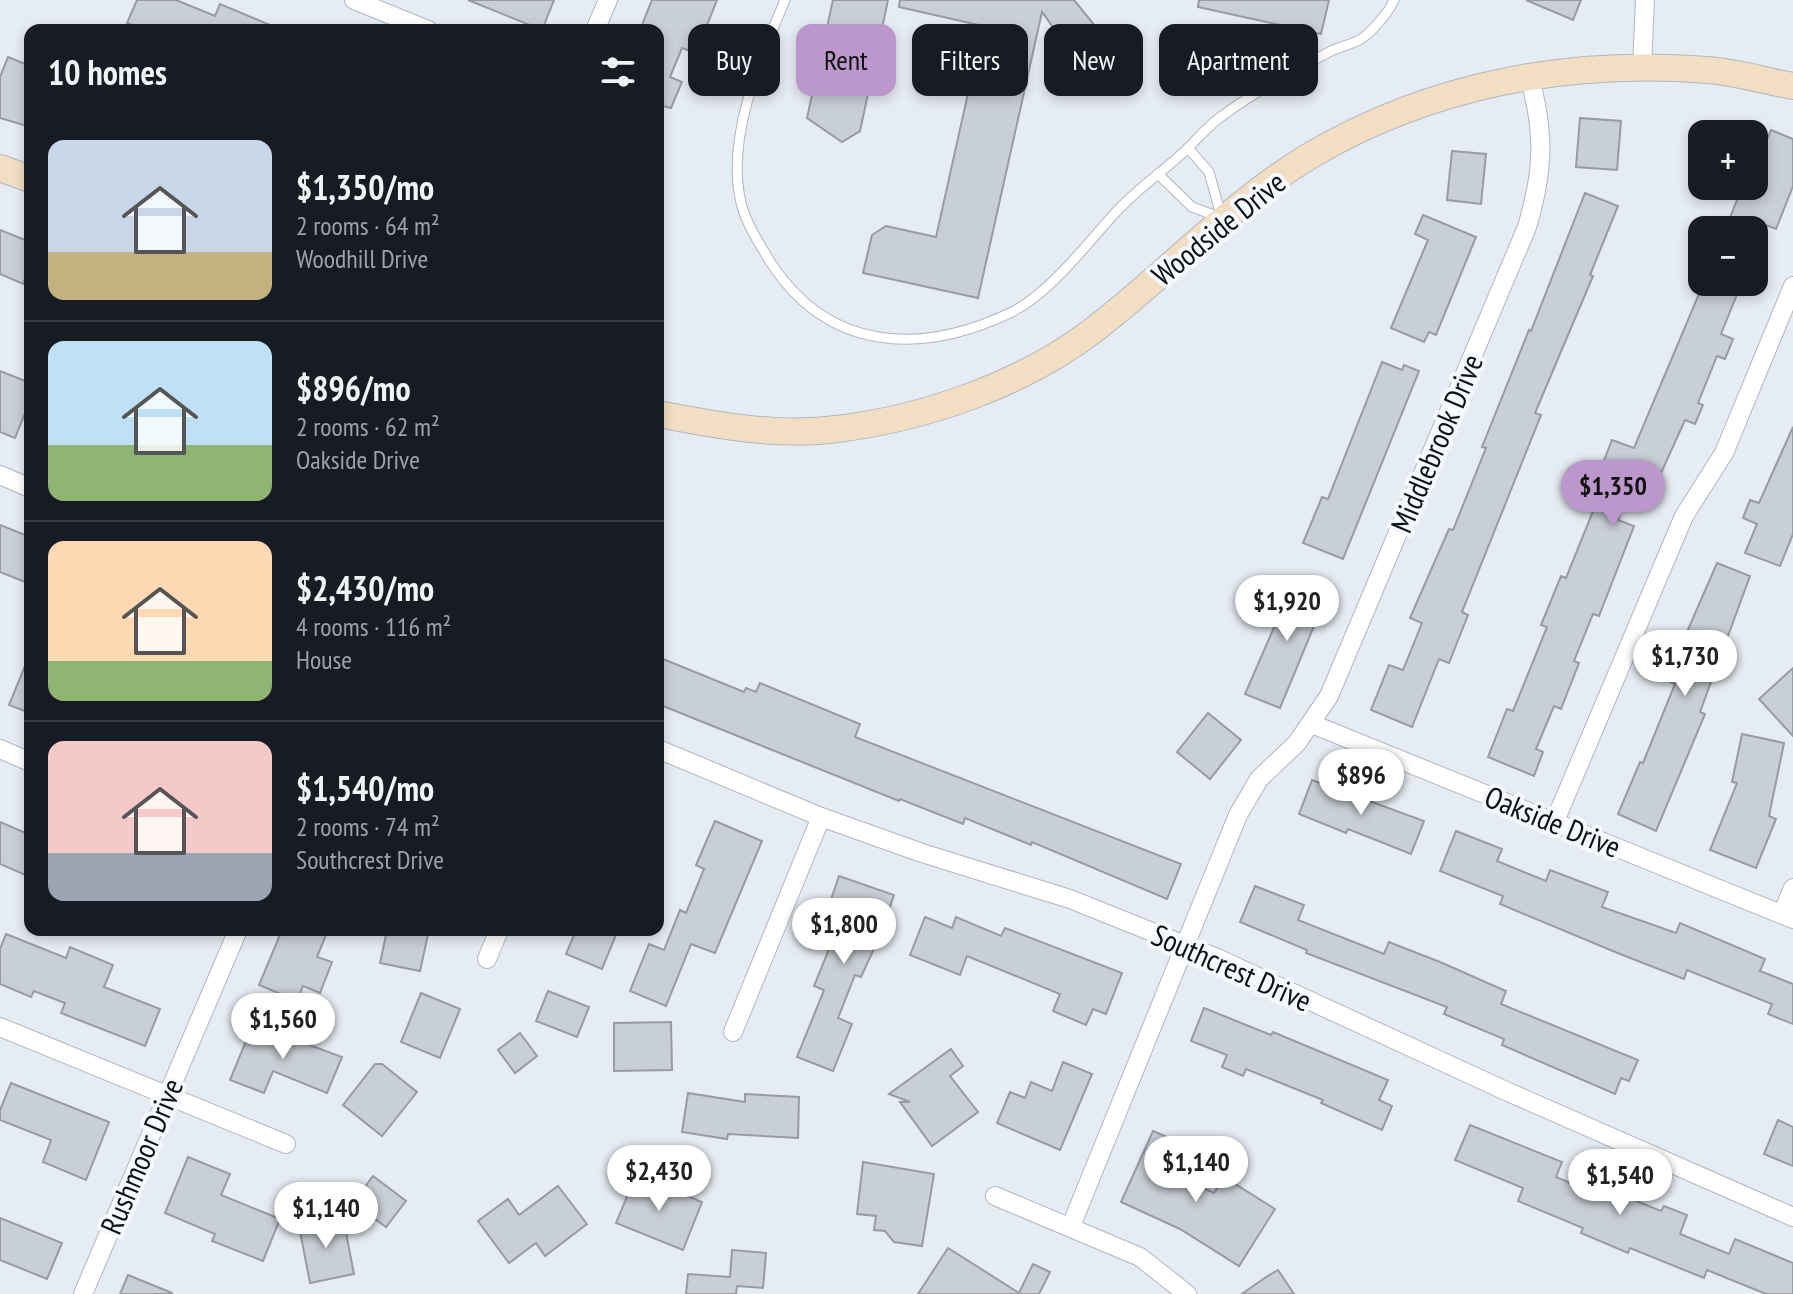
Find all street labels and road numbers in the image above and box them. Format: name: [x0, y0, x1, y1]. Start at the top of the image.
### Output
street label: Woodside Drive: [1143, 162, 1293, 294]
street label: Middlebrook Drive: [1381, 348, 1491, 538]
street label: Oakside Drive: [1479, 776, 1627, 866]
street label: Southcrest Drive: [1146, 914, 1318, 1020]
street label: Rushmoor Drive: [91, 1072, 191, 1240]

